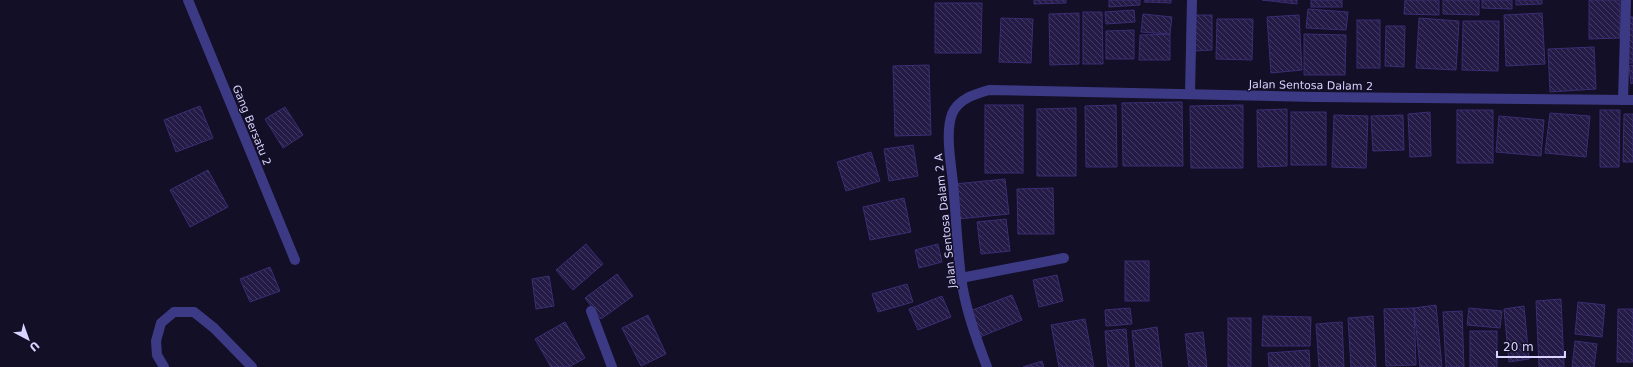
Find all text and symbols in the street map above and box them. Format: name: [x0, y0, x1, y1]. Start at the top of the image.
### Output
street label: Jalan Sentosa Dalam 2: [1248, 78, 1373, 93]
street label: Gang Bersatu 2: [229, 83, 274, 167]
street label: Jalan Sentosa Dalam 2 A: [932, 153, 959, 290]
north arrow: [8, 319, 48, 359]
scale bar: [1497, 333, 1565, 359]
text: U: [27, 338, 42, 354]
text: 20 m: [1503, 340, 1534, 354]

